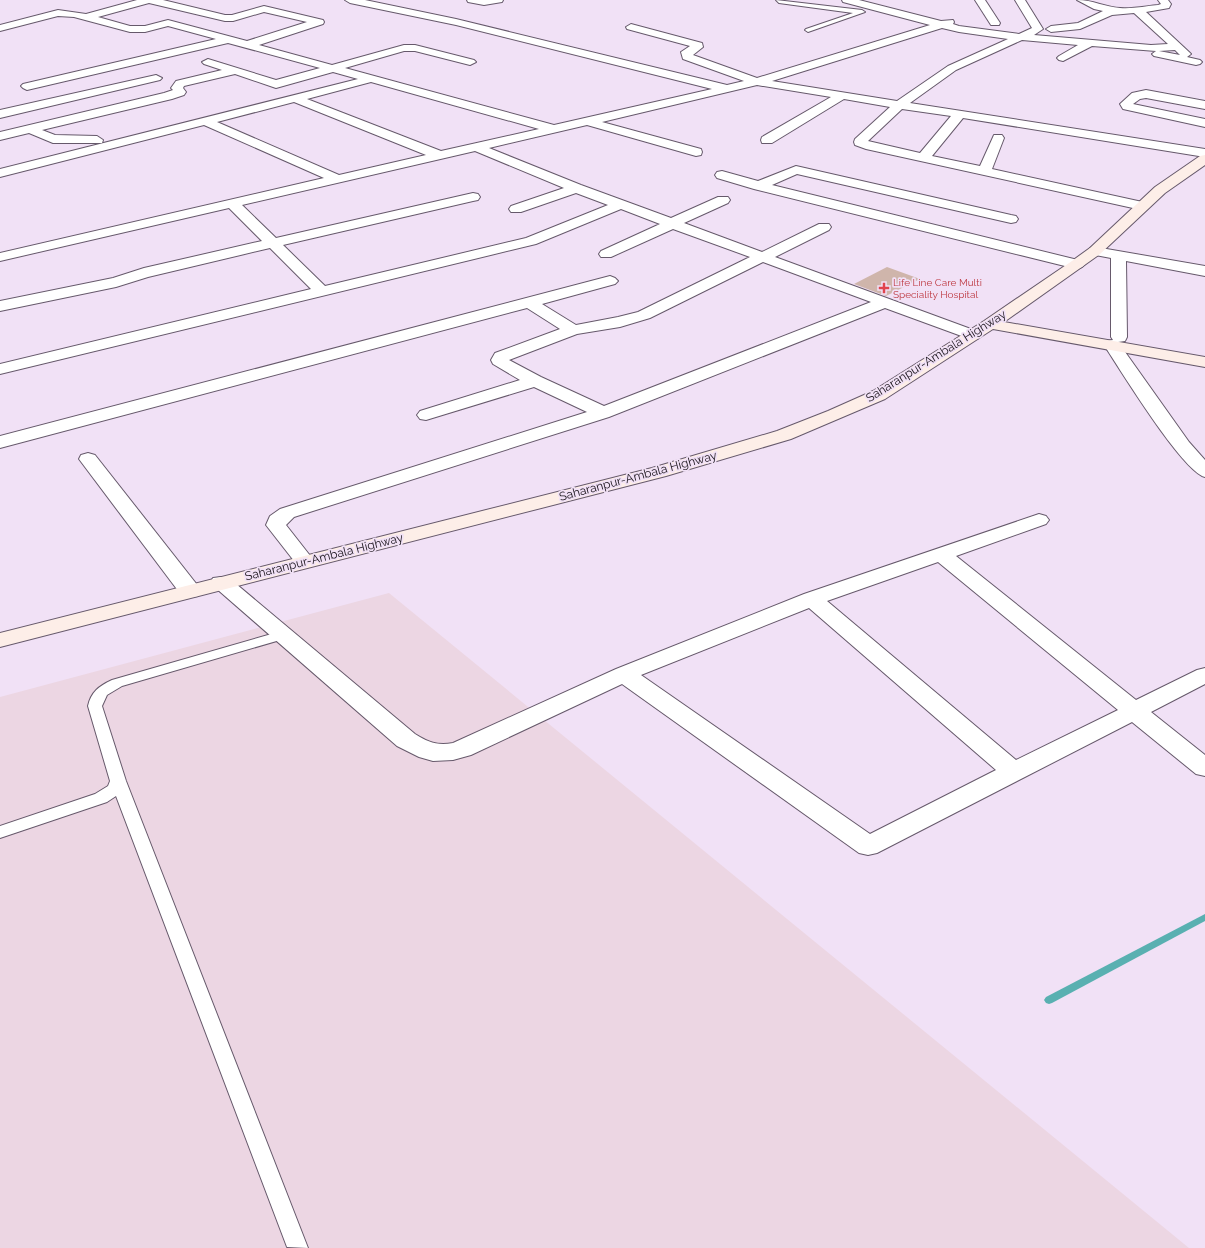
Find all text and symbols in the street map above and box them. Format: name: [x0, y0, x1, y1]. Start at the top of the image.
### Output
place label: Life Line Care Multi Speciality Hospital: [893, 277, 982, 300]
marker: Life Line Care Multi Speciality Hospital: [878, 282, 890, 294]
street label: Saharanpur-Ambala Highway: [863, 307, 1009, 405]
street label: Saharanpur-Ambala Highway: [558, 448, 719, 504]
street label: Saharanpur-Ambala Highway: [243, 530, 405, 583]

